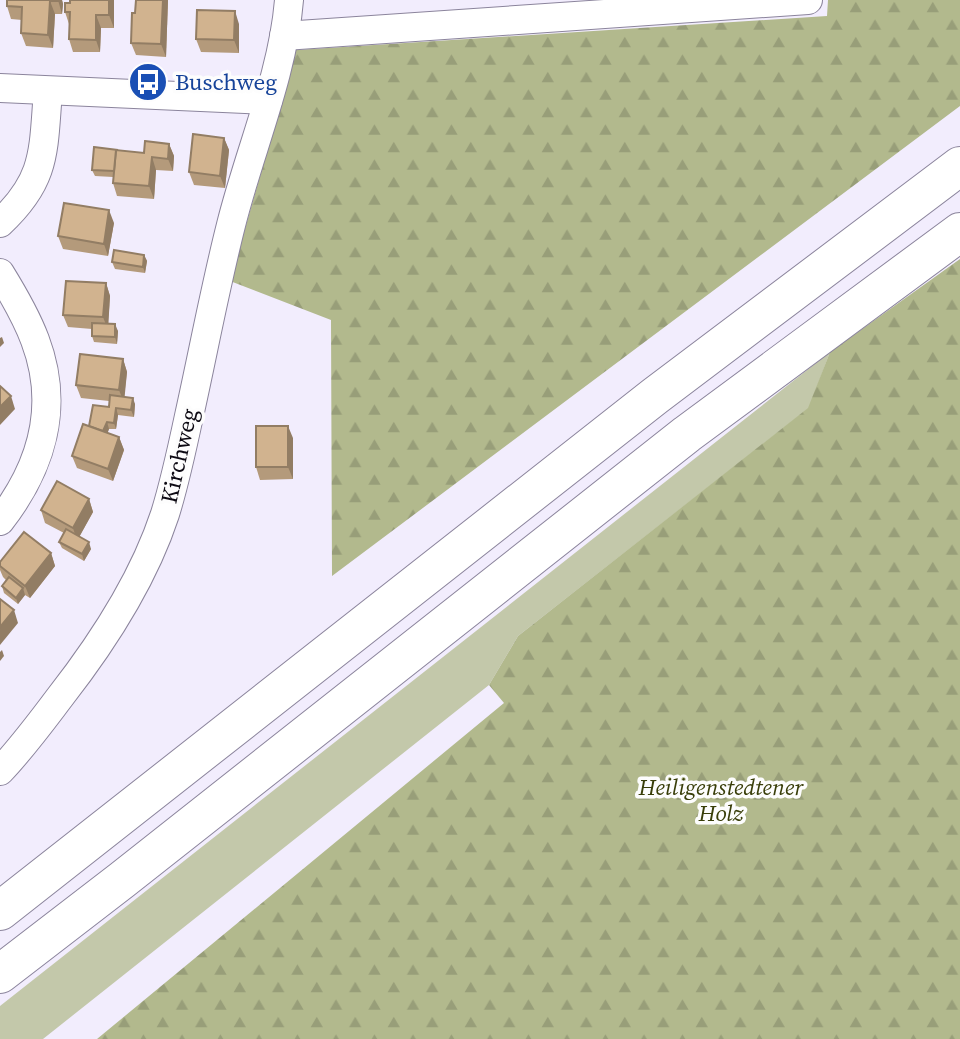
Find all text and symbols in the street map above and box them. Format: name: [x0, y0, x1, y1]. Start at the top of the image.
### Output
bus stop icon: Buschweg: [127, 61, 169, 103]
place label: Buschweg: [175, 66, 277, 98]
street label: Kirchweg: [153, 405, 205, 507]
park label: Heiligenstedtener Holz: [638, 771, 804, 829]

